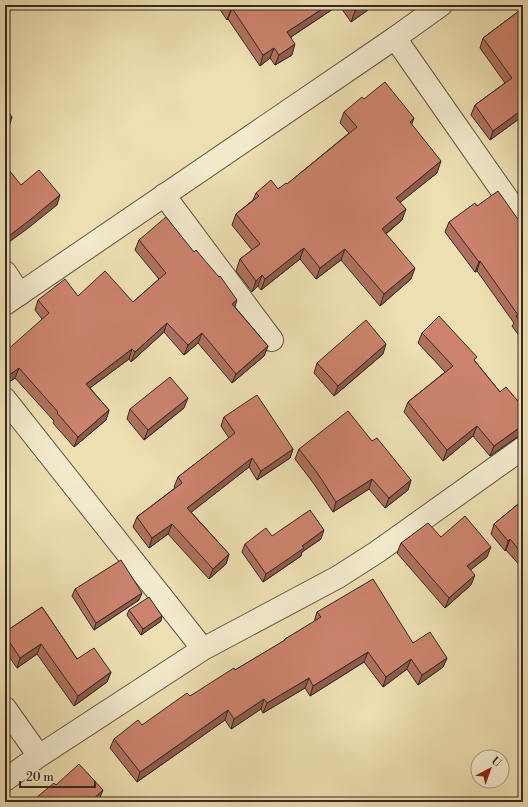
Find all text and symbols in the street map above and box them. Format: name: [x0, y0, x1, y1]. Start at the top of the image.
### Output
north arrow: [470, 749, 510, 789]
text: U: [488, 754, 504, 771]
scale bar: [20, 763, 95, 789]
text: 20 m: [26, 770, 54, 785]

